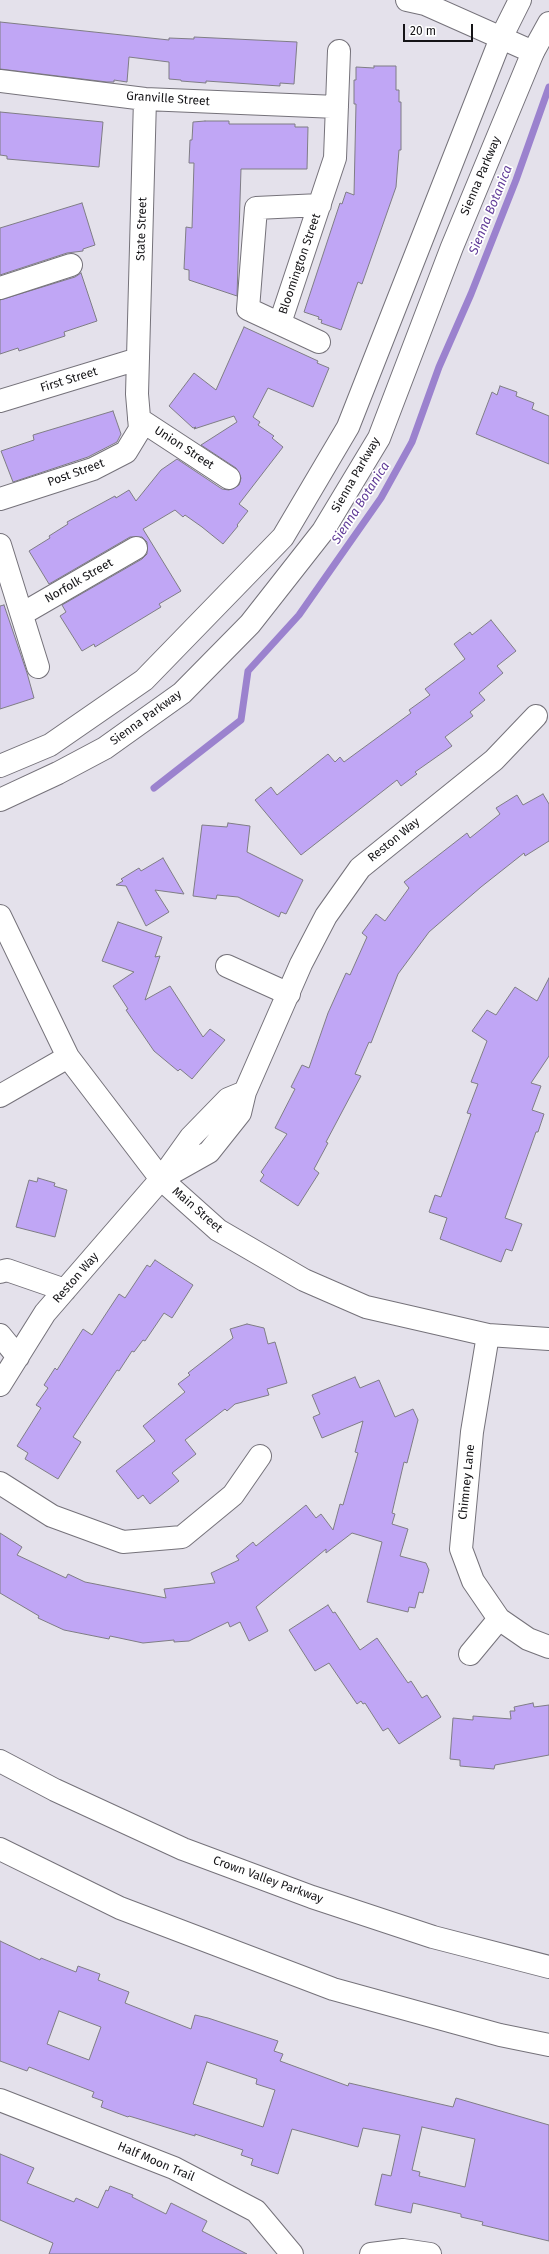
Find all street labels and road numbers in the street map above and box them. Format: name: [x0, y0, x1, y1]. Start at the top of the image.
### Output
street label: Granville Street: [126, 89, 210, 109]
street label: Sienna Parkway: [458, 134, 504, 218]
street label: State Street: [134, 197, 150, 261]
street label: Bloomington Street: [276, 212, 324, 316]
street label: First Street: [39, 364, 99, 396]
street label: Union Street: [152, 423, 216, 473]
street label: Sienna Parkway: [329, 435, 383, 515]
street label: Post Street: [46, 456, 106, 490]
street label: Norfolk Street: [42, 556, 116, 606]
street label: Sienna Parkway: [108, 687, 184, 749]
street label: Reston Way: [365, 815, 423, 865]
street label: Main Street: [169, 1184, 225, 1236]
street label: Reston Way: [50, 1250, 102, 1306]
street label: Chimney Lane: [456, 1444, 478, 1520]
street label: Crown Valley Parkway: [211, 1853, 325, 1907]
street label: Half Moon Trail: [115, 2139, 197, 2185]

